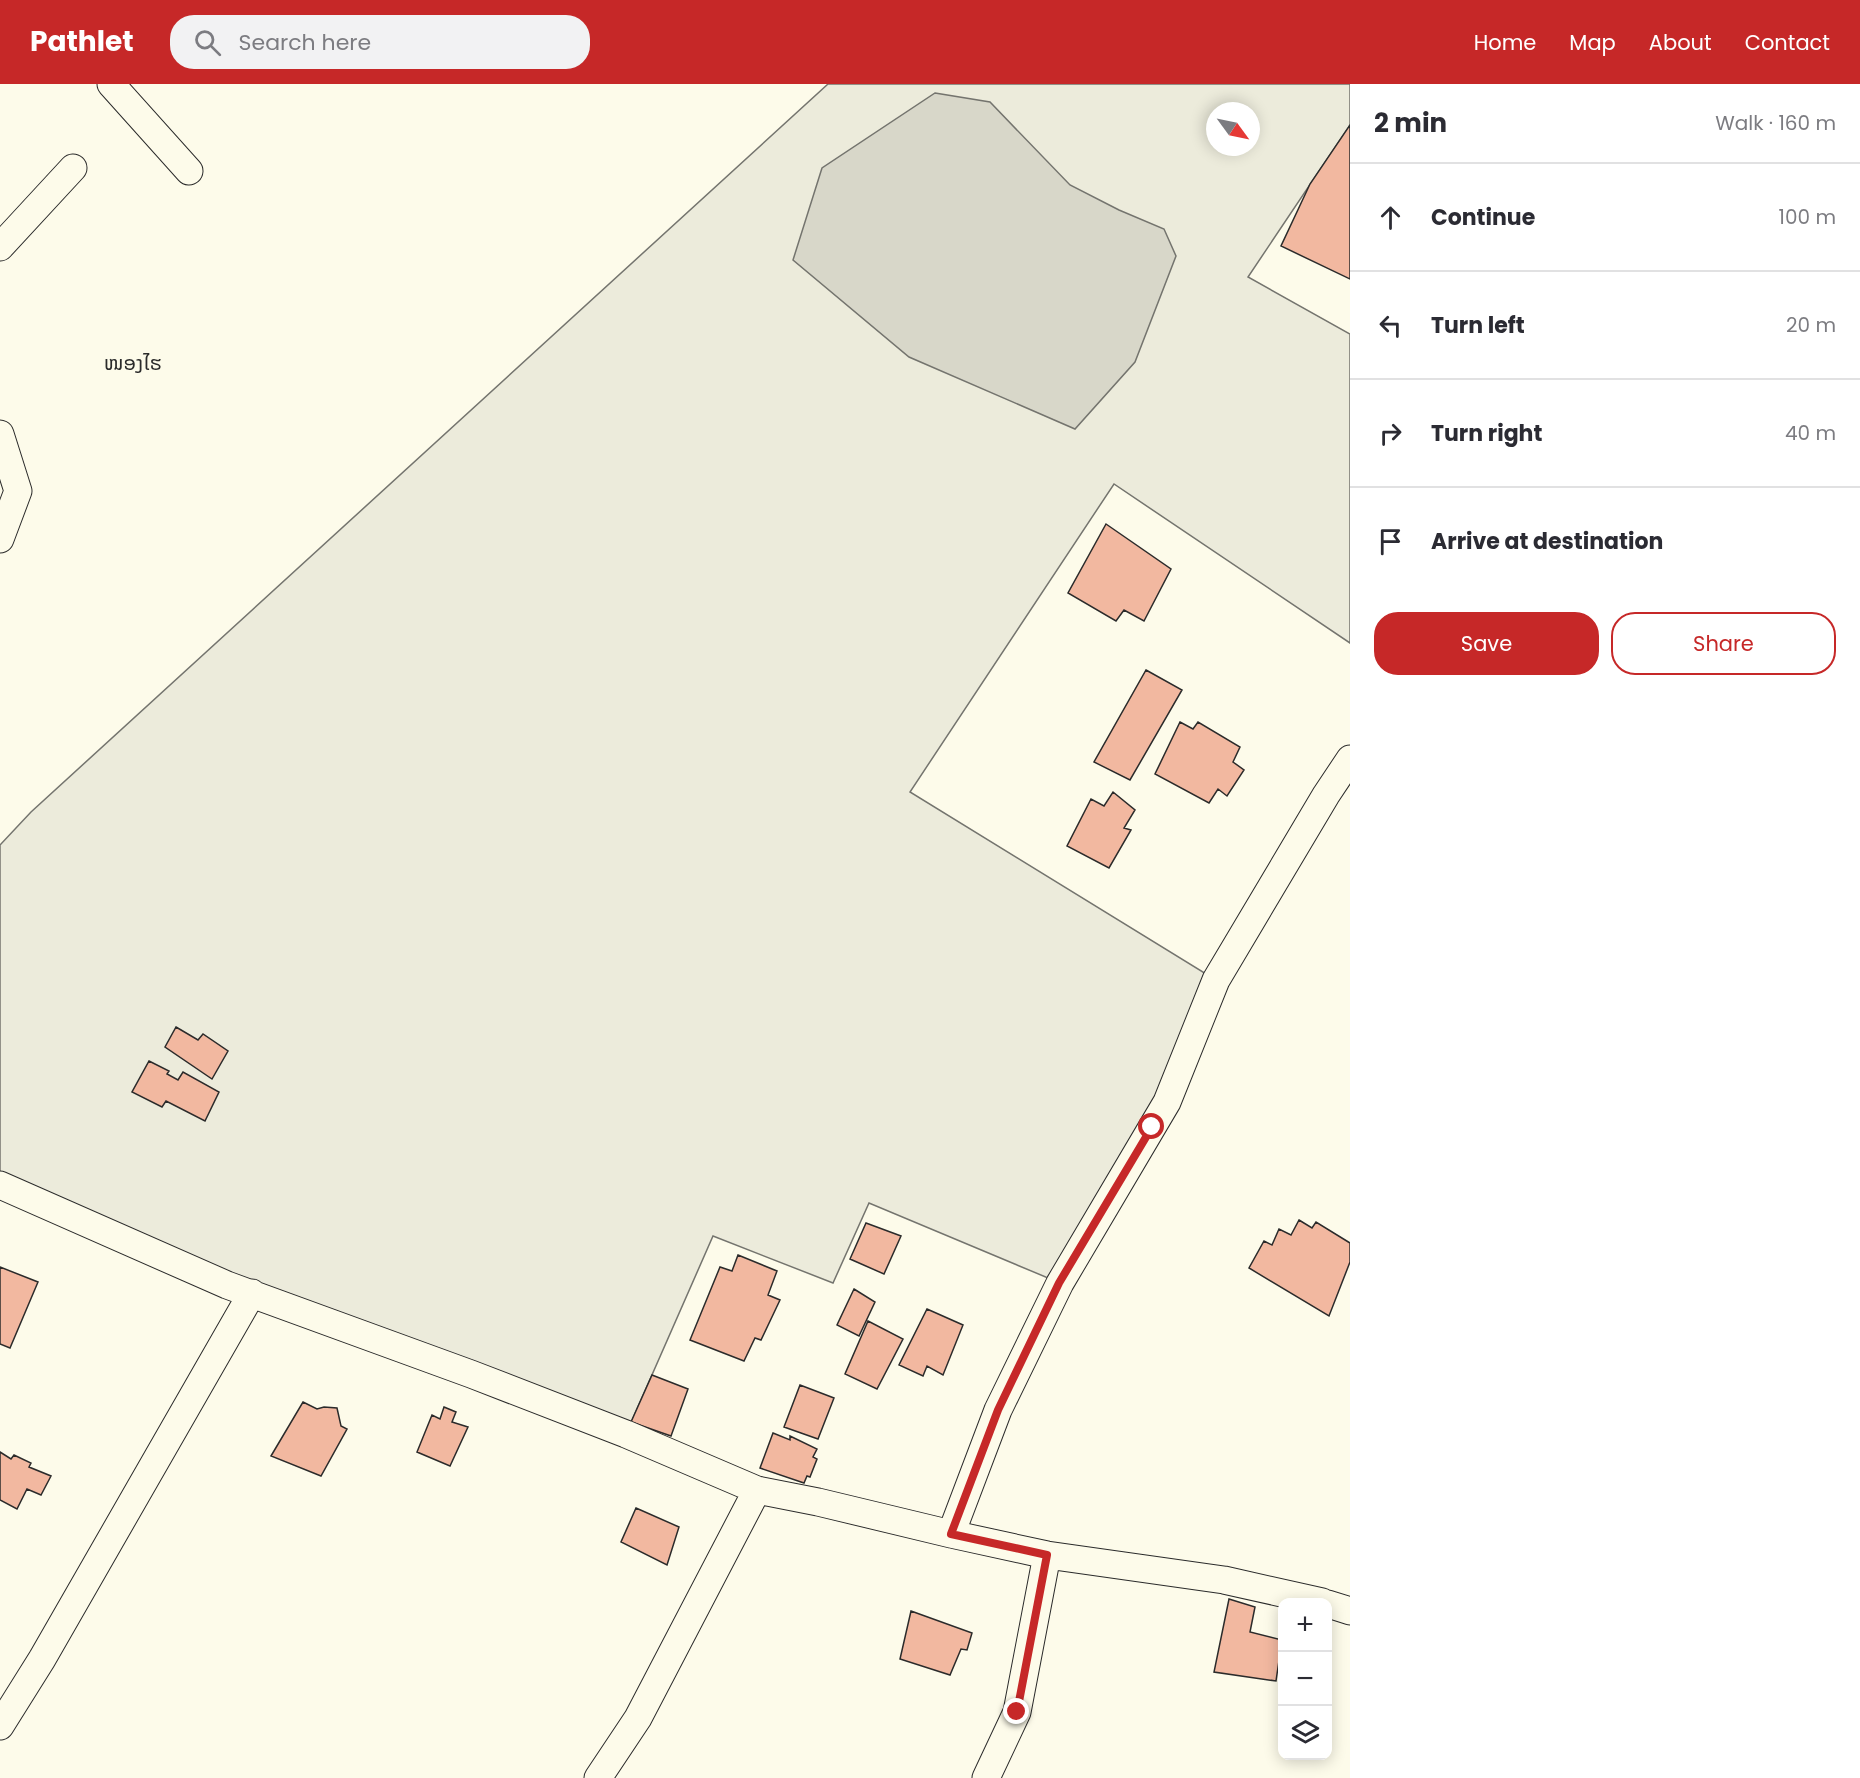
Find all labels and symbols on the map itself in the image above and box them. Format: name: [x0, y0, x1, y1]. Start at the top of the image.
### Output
north arrow: [1206, 102, 1260, 156]
district label: ໜອງໄຮ: [104, 349, 162, 377]
route start: [1138, 1113, 1164, 1139]
route end: [1003, 1698, 1029, 1724]

